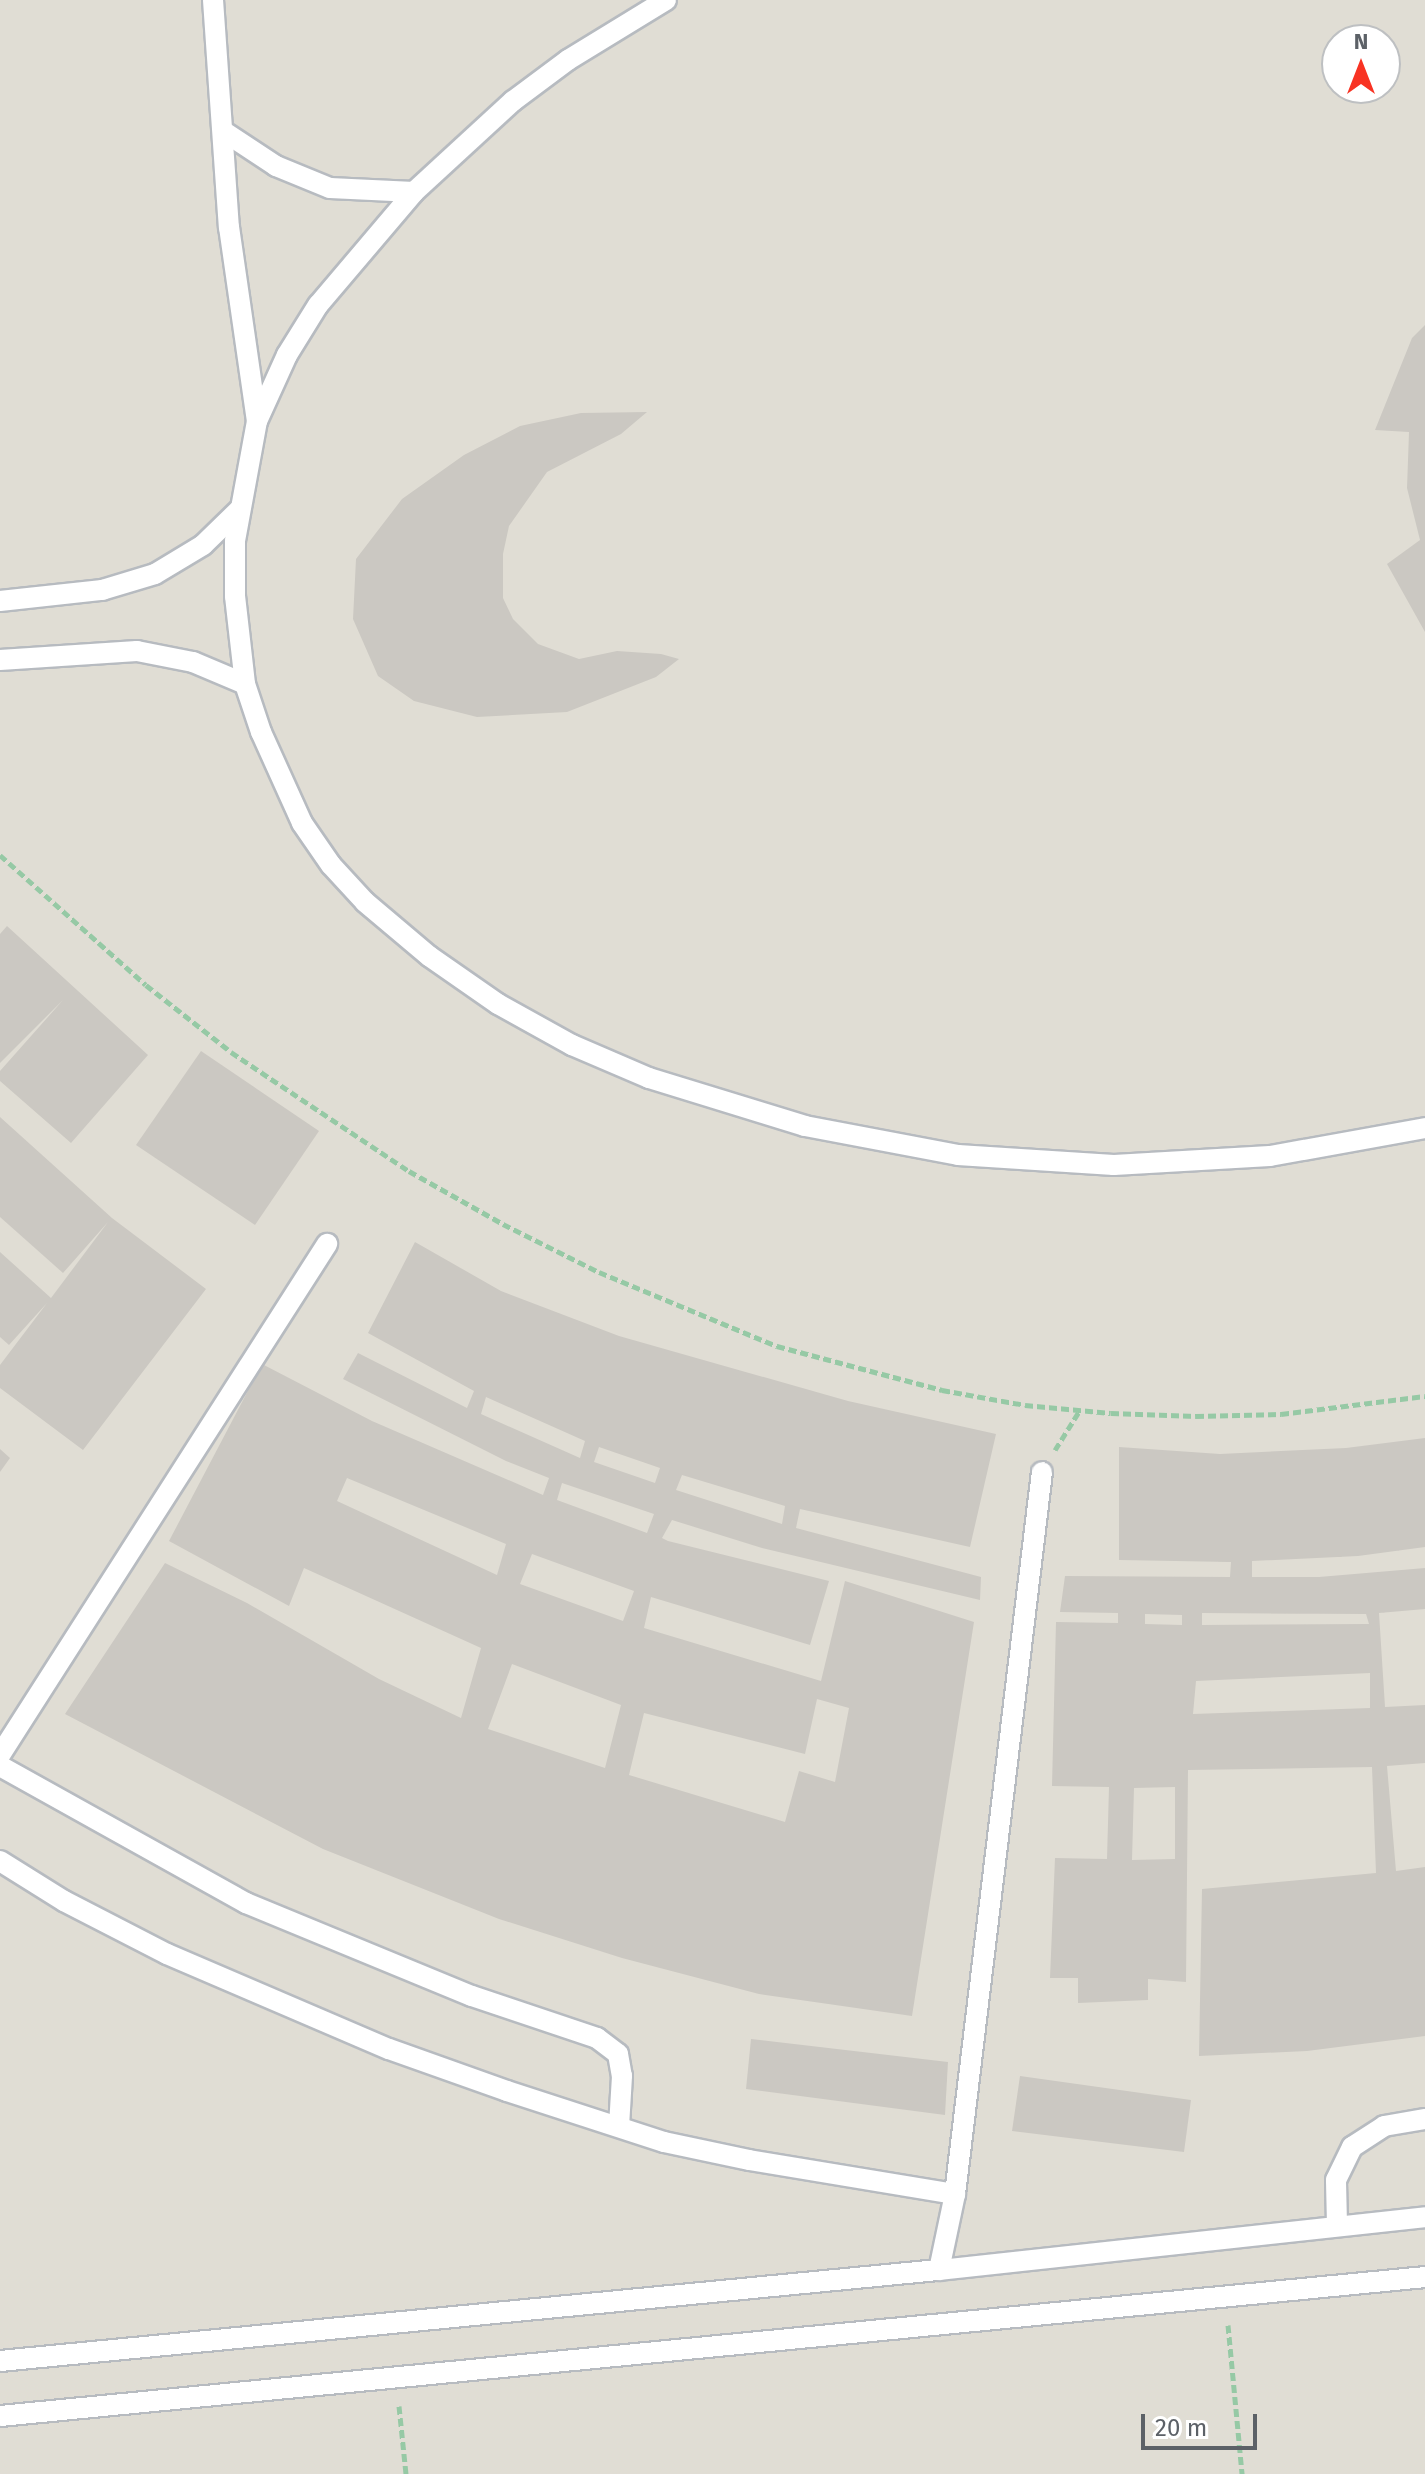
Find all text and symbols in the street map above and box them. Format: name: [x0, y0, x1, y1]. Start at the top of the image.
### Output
north arrow: [1321, 24, 1401, 104]
text: N: [1354, 28, 1368, 55]
scale bar: [1145, 2398, 1261, 2448]
text: 20 m: [1155, 2414, 1207, 2442]

